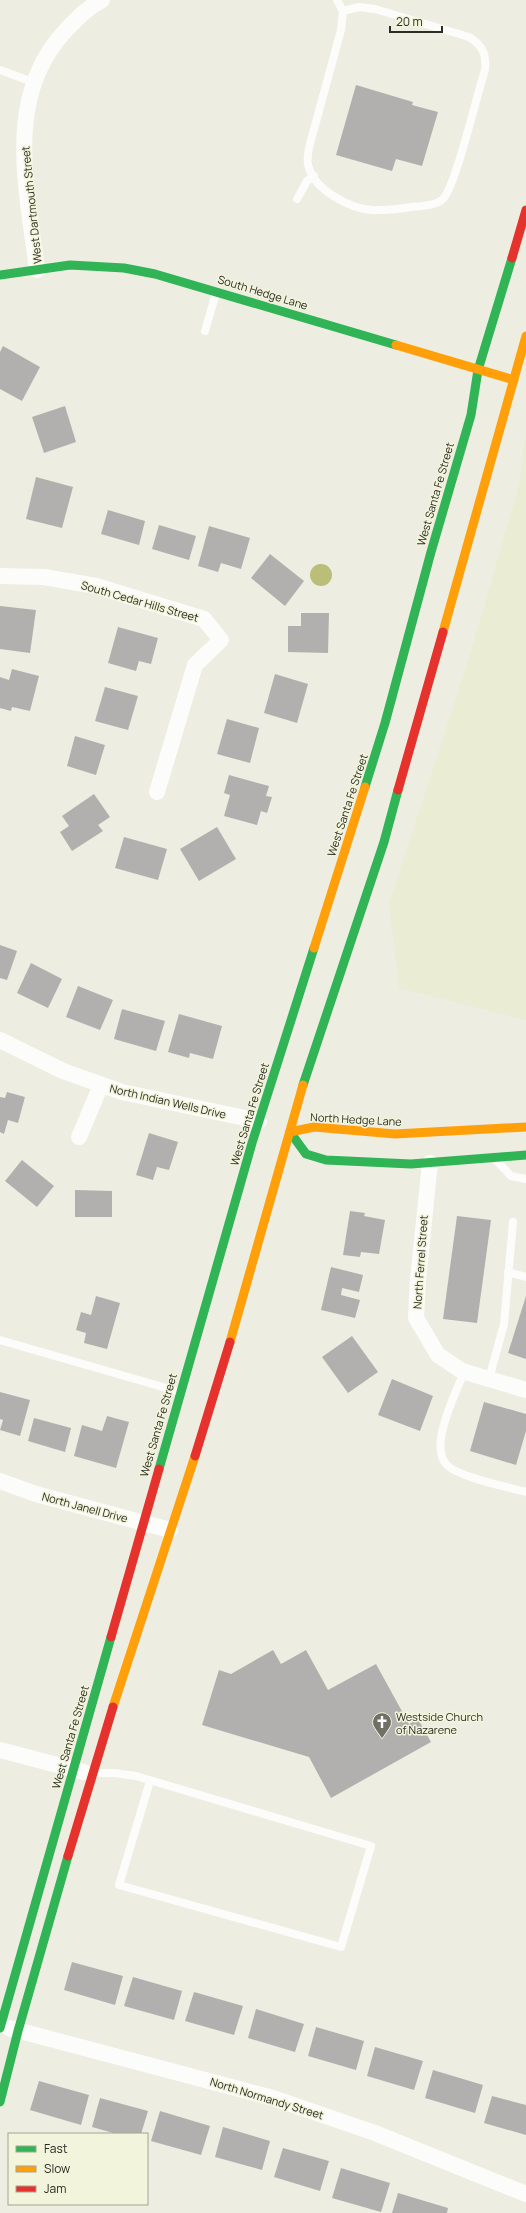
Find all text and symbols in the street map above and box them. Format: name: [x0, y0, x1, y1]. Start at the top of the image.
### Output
scale bar: [390, 8, 442, 34]
text: 20 m: [396, 13, 423, 30]
street label: West Dartmouth Street: [17, 145, 45, 265]
street label: South Hedge Lane: [216, 271, 310, 313]
street label: West Santa Fe Street: [413, 441, 457, 547]
street label: South Cedar Hills Street: [79, 577, 201, 625]
street label: West Santa Fe Street: [323, 752, 371, 858]
street label: West Santa Fe Street: [226, 1061, 272, 1167]
street label: North Indian Wells Drive: [108, 1080, 228, 1122]
street label: North Hedge Lane: [310, 1109, 403, 1129]
street label: North Ferrel Street: [409, 1214, 431, 1310]
street label: West Santa Fe Street: [136, 1372, 180, 1478]
street label: North Janell Drive: [40, 1488, 130, 1526]
street label: West Santa Fe Street: [48, 1684, 92, 1790]
place label: Westside Church of Nazarene: [396, 1709, 483, 1737]
church icon: Westside Church of Nazarene: [371, 1711, 393, 1739]
street label: North Normandy Street: [208, 2074, 326, 2122]
legend: [8, 2133, 148, 2205]
text: Fast: [44, 2140, 68, 2157]
text: Slow: [44, 2160, 70, 2177]
text: Jam: [44, 2180, 66, 2197]

